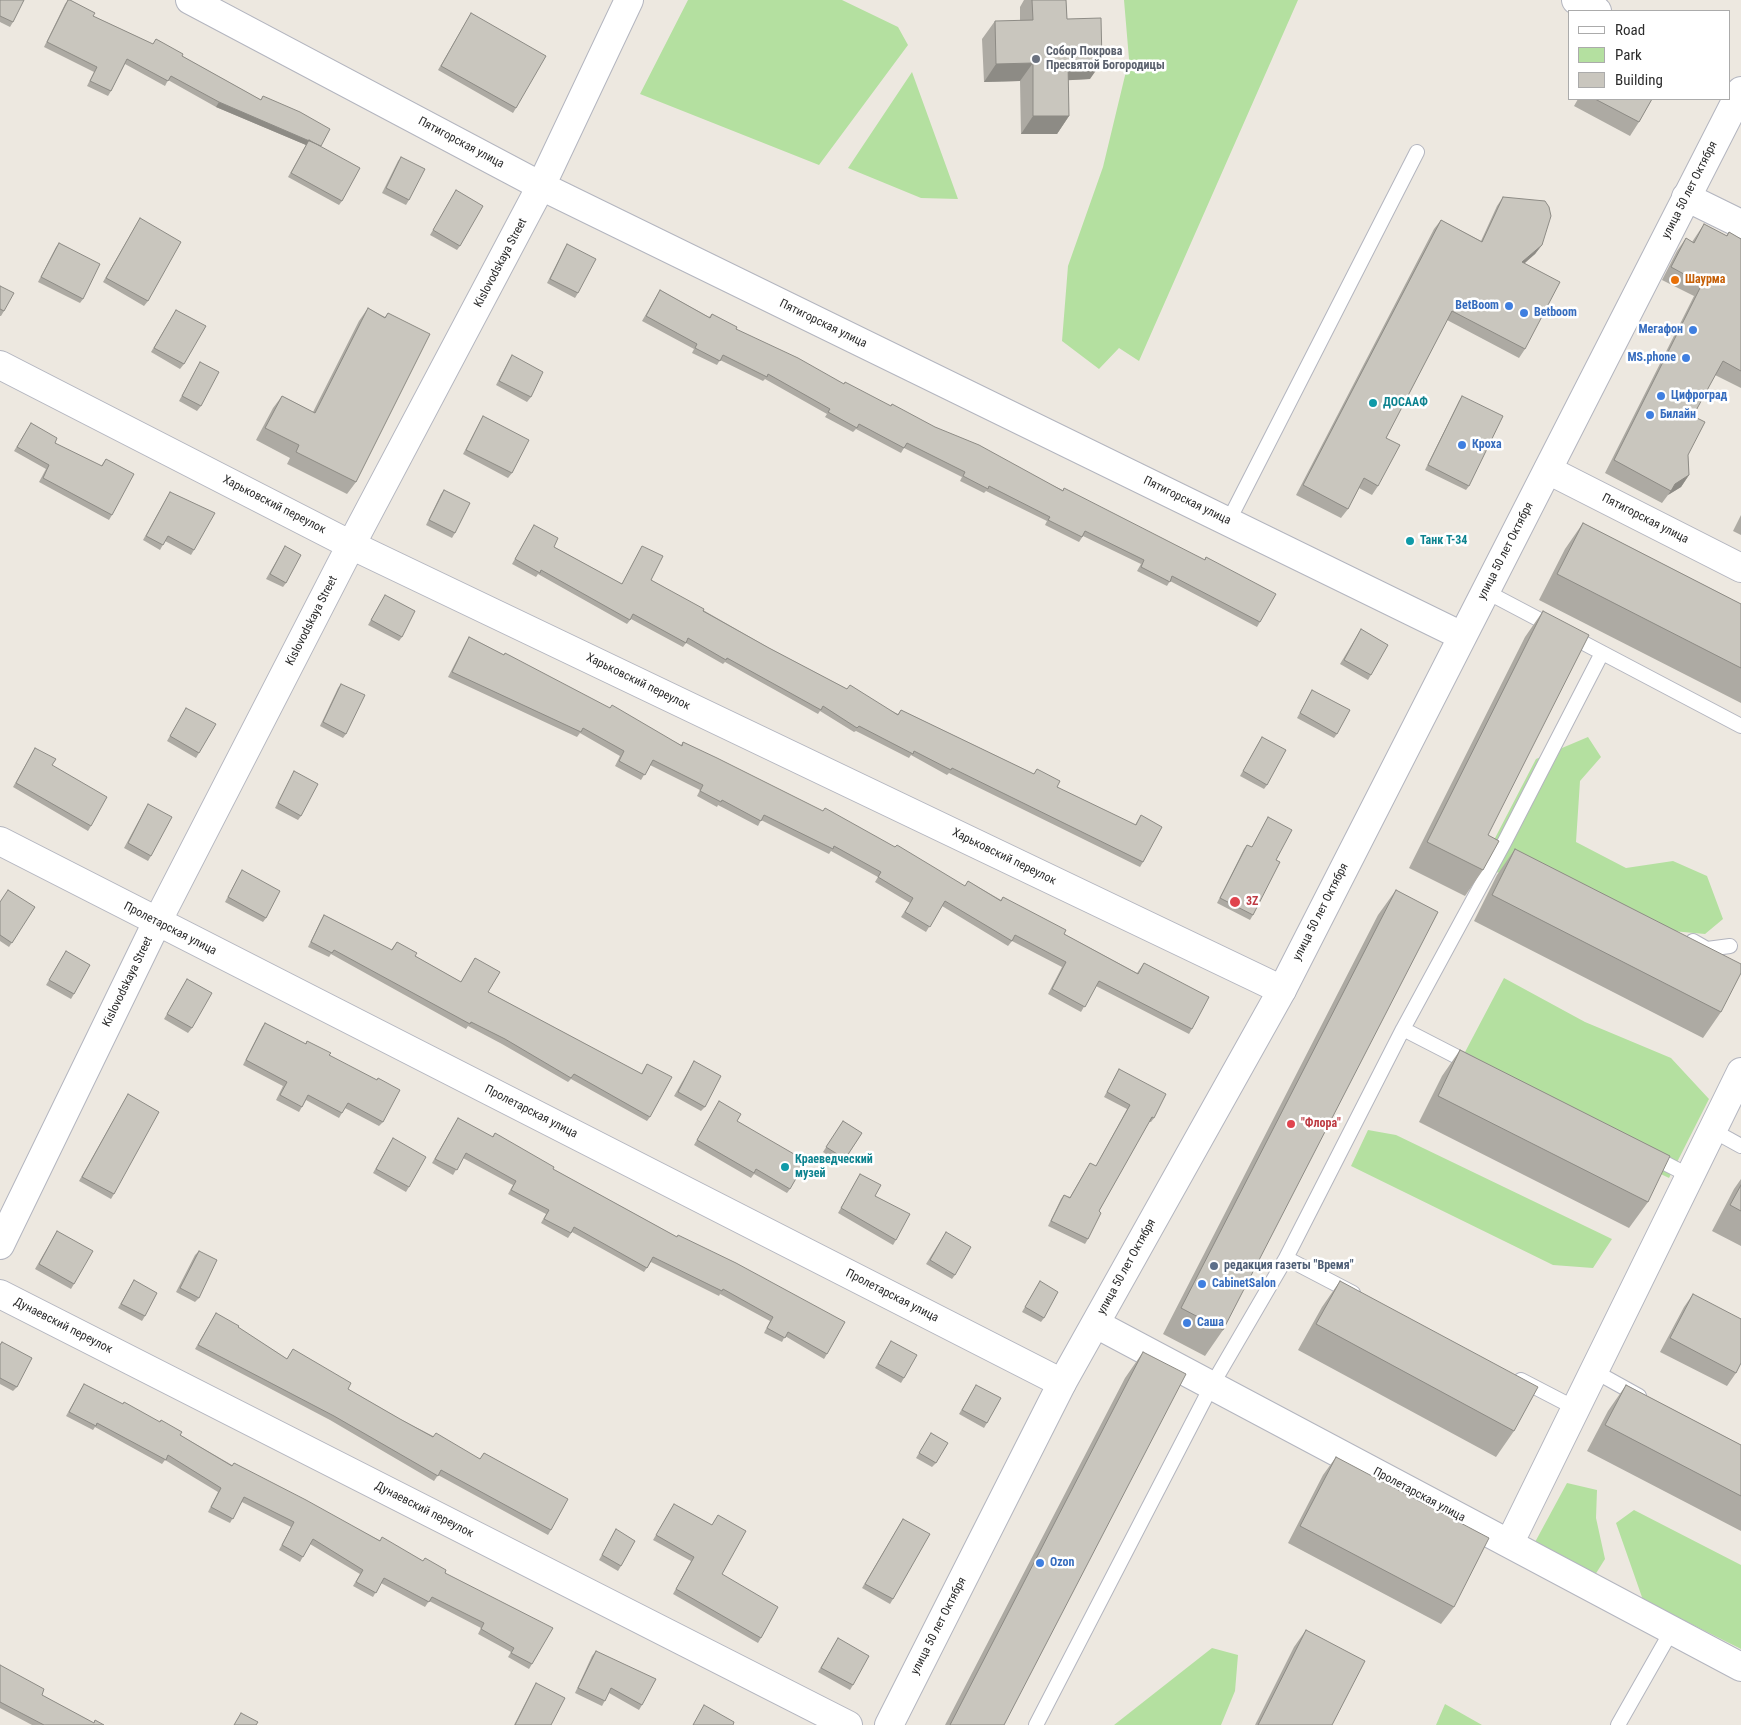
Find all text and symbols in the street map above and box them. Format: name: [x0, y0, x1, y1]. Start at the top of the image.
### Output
legend: [1568, 10, 1731, 100]
text: Road: [1615, 21, 1645, 39]
place label: Собор Покрова Пресвятой Богородицы: [1046, 45, 1165, 73]
text: Park: [1615, 46, 1642, 64]
marker: Собор Покрова Пресвятой Богородицы: [1030, 53, 1042, 65]
text: Building: [1615, 71, 1663, 89]
street label: Пятигорская улица: [416, 114, 506, 172]
street label: улица 50 лет Октября: [1659, 139, 1721, 241]
street label: Kislovodskaya Street: [472, 216, 530, 310]
place label: Шаурма: [1685, 273, 1725, 287]
marker: Шаурма: [1669, 274, 1681, 286]
street label: Пятигорская улица: [777, 297, 869, 351]
place label: BetBoom: [1455, 299, 1499, 313]
marker: BetBoom: [1503, 300, 1515, 312]
place label: Betboom: [1534, 306, 1577, 320]
marker: Betboom: [1518, 307, 1530, 319]
place label: Мегафон: [1638, 323, 1683, 337]
marker: Мегафон: [1687, 324, 1699, 336]
place label: MS.phone: [1627, 351, 1676, 365]
marker: MS.phone: [1680, 352, 1692, 364]
place label: Цифроград: [1671, 389, 1727, 403]
marker: Цифроград: [1655, 390, 1667, 402]
place label: ДОСААФ: [1383, 396, 1428, 410]
marker: ДОСААФ: [1367, 397, 1379, 409]
place label: Билайн: [1660, 408, 1696, 422]
marker: Билайн: [1644, 409, 1656, 421]
place label: Кроха: [1472, 438, 1502, 452]
marker: Кроха: [1456, 439, 1468, 451]
street label: Харьковский переулок: [220, 473, 328, 537]
street label: Пятигорская улица: [1141, 474, 1233, 528]
street label: Пятигорская улица: [1599, 491, 1691, 547]
street label: улица 50 лет Октября: [1475, 500, 1537, 602]
place label: Танк Т-34: [1420, 534, 1467, 548]
marker: Танк Т-34: [1404, 535, 1416, 547]
street label: Kislovodskaya Street: [283, 574, 341, 668]
street label: Харьковский переулок: [584, 651, 692, 713]
street label: Харьковский переулок: [950, 826, 1058, 888]
street label: улица 50 лет Октября: [1290, 861, 1352, 963]
marker: 3Z: [1228, 895, 1242, 909]
place label: 3Z: [1246, 895, 1258, 909]
street label: Пролетарская улица: [121, 899, 219, 959]
street label: Kislovodskaya Street: [100, 935, 156, 1029]
street label: Пролетарская улица: [482, 1082, 580, 1142]
place label: "Флора": [1301, 1117, 1341, 1131]
marker: "Флора": [1285, 1118, 1297, 1130]
place label: Краеведческий музей: [795, 1153, 873, 1181]
marker: Краеведческий музей: [779, 1161, 791, 1173]
street label: улица 50 лет Октября: [1095, 1217, 1159, 1317]
place label: редакция газеты "Время": [1224, 1259, 1354, 1273]
marker: редакция газеты "Время": [1208, 1260, 1220, 1272]
street label: Пролетарская улица: [843, 1266, 941, 1326]
place label: CabinetSalon: [1212, 1277, 1276, 1291]
marker: CabinetSalon: [1196, 1278, 1208, 1290]
street label: Дунаевский переулок: [11, 1295, 115, 1357]
place label: Саша: [1197, 1316, 1224, 1330]
marker: Саша: [1181, 1317, 1193, 1329]
street label: Пролетарская улица: [1370, 1465, 1468, 1525]
street label: Дунаевский переулок: [372, 1479, 476, 1541]
place label: Ozon: [1050, 1556, 1074, 1570]
marker: Ozon: [1034, 1557, 1046, 1569]
street label: улица 50 лет Октября: [908, 1575, 970, 1677]

